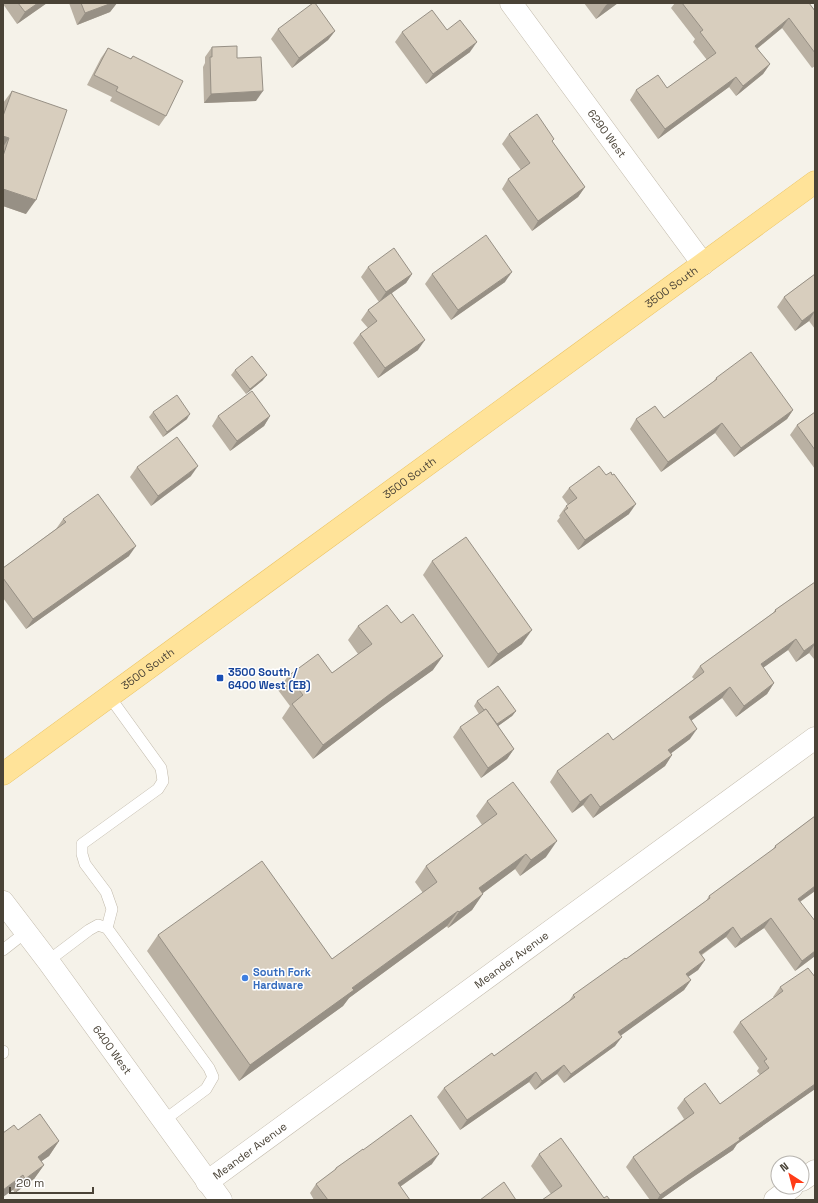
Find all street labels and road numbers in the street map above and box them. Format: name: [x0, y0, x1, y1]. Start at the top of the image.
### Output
street label: 6290 West: [585, 107, 629, 160]
street label: 3500 South: [642, 263, 701, 311]
street label: 3500 South: [380, 454, 439, 502]
street label: 3500 South: [118, 645, 177, 693]
street label: Meander Avenue: [472, 928, 551, 991]
street label: 6400 West: [90, 1023, 135, 1077]
street label: Meander Avenue: [210, 1119, 290, 1182]

